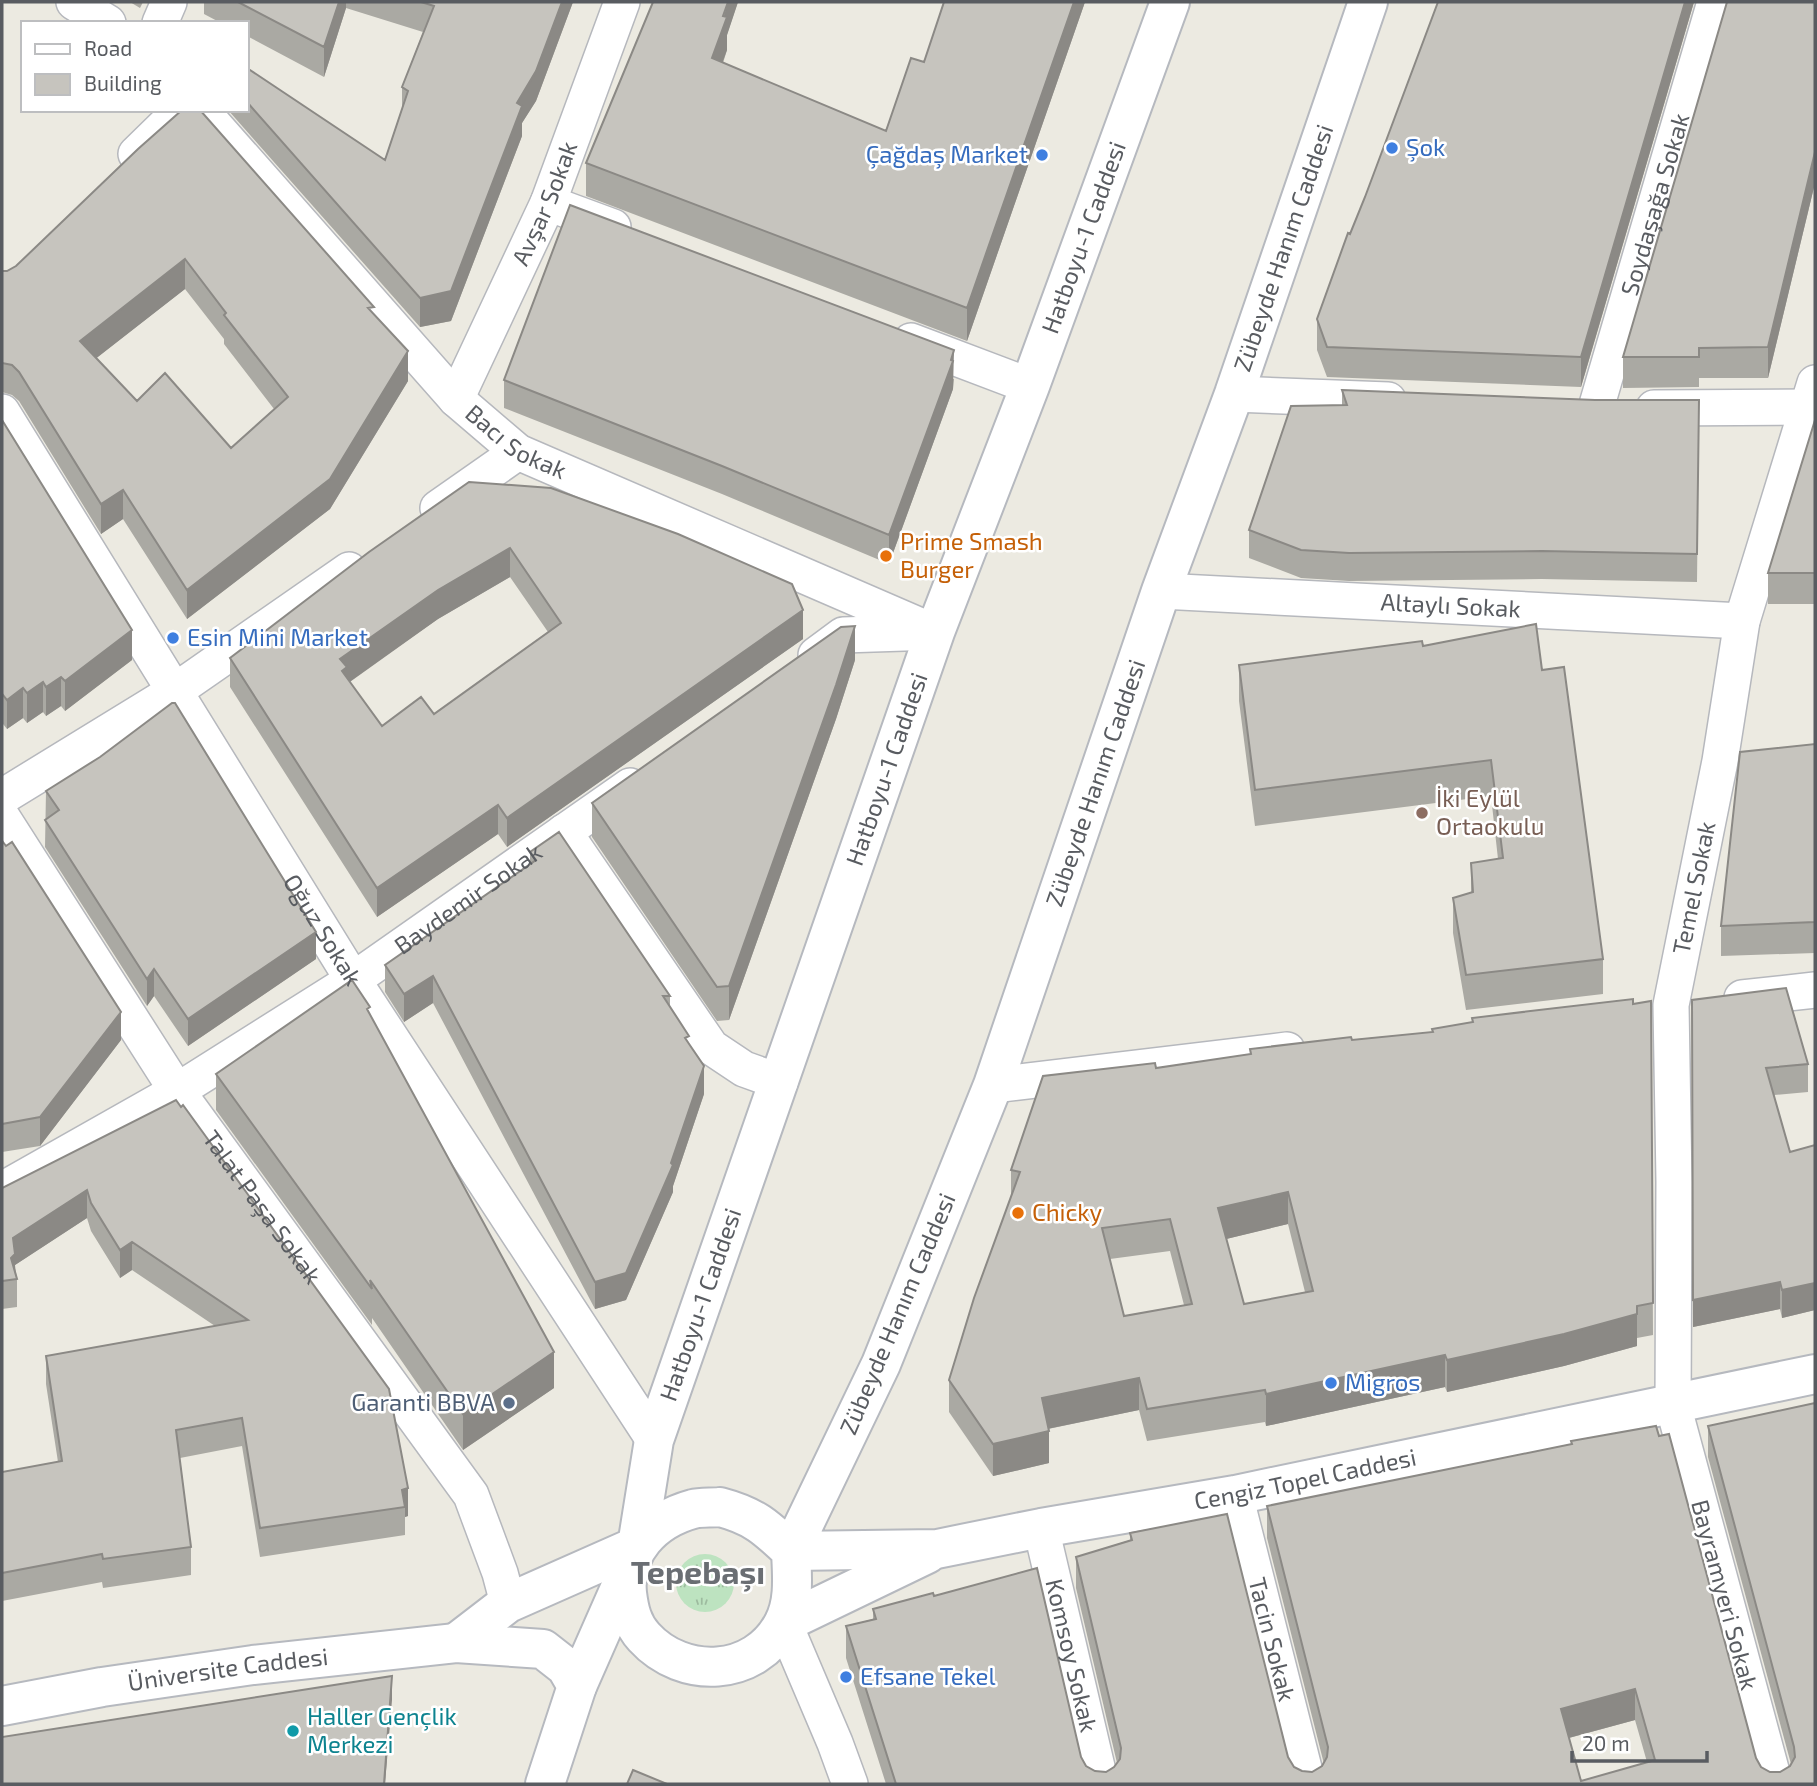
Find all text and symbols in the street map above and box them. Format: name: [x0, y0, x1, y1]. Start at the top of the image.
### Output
legend: [21, 21, 248, 112]
text: Road: [84, 35, 132, 60]
text: Building: [84, 70, 162, 95]
street label: Soydaşağa Sokak: [1614, 110, 1695, 299]
street label: Zübeyde Hanım Caddesi: [1227, 120, 1338, 375]
place label: Şok: [1406, 132, 1445, 162]
street label: Avşar Sokak: [505, 137, 582, 270]
street label: Hatboyu-1 Caddesi: [1034, 137, 1131, 337]
place label: Çağdaş Market: [866, 139, 1028, 169]
marker: Şok: [1384, 140, 1400, 156]
marker: Çağdaş Market: [1034, 147, 1050, 163]
street label: Bacı Sokak: [460, 398, 571, 484]
place label: Prime Smash Burger: [900, 526, 1043, 583]
marker: Prime Smash Burger: [878, 548, 894, 564]
street label: Altaylı Sokak: [1380, 586, 1521, 623]
place label: Esin Mini Market: [187, 622, 368, 651]
marker: Esin Mini Market: [165, 630, 181, 646]
street label: Zübeyde Hanım Caddesi: [1039, 655, 1150, 910]
street label: Hatboyu-1 Caddesi: [839, 669, 933, 869]
place label: İki Eylül Ortaokulu: [1436, 783, 1544, 840]
marker: İki Eylül Ortaokulu: [1414, 805, 1430, 821]
street label: Temel Sokak: [1666, 819, 1721, 956]
street label: Baydemir Sokak: [388, 836, 547, 960]
street label: Oğuz Sokak: [278, 868, 369, 990]
street label: Talat Paşa Sokak: [197, 1124, 328, 1289]
street label: Zübeyde Hanım Caddesi: [833, 1188, 961, 1438]
place label: Chicky: [1032, 1197, 1103, 1226]
street label: Hatboyu-1 Caddesi: [653, 1204, 746, 1405]
marker: Chicky: [1010, 1205, 1026, 1221]
place label: Migros: [1345, 1367, 1421, 1396]
marker: Migros: [1323, 1375, 1339, 1391]
place label: Garanti BBVA: [351, 1387, 495, 1416]
marker: Garanti BBVA: [501, 1395, 517, 1411]
street label: Cengiz Topel Caddesi: [1192, 1442, 1419, 1515]
street label: Bayramyeri Sokak: [1686, 1496, 1765, 1693]
district label: Tepebaşı: [631, 1552, 765, 1592]
street label: Tacin Sokak: [1243, 1574, 1303, 1704]
street label: Komsoy Sokak: [1040, 1576, 1104, 1735]
street label: Üniversite Caddesi: [126, 1641, 330, 1696]
place label: Efsane Tekel: [860, 1661, 996, 1690]
marker: Efsane Tekel: [838, 1669, 854, 1685]
place label: Haller Gençlik Merkezi: [307, 1701, 457, 1758]
scale bar: [1572, 1720, 1707, 1764]
marker: Haller Gençlik Merkezi: [285, 1723, 301, 1739]
text: 20 m: [1582, 1730, 1630, 1755]

